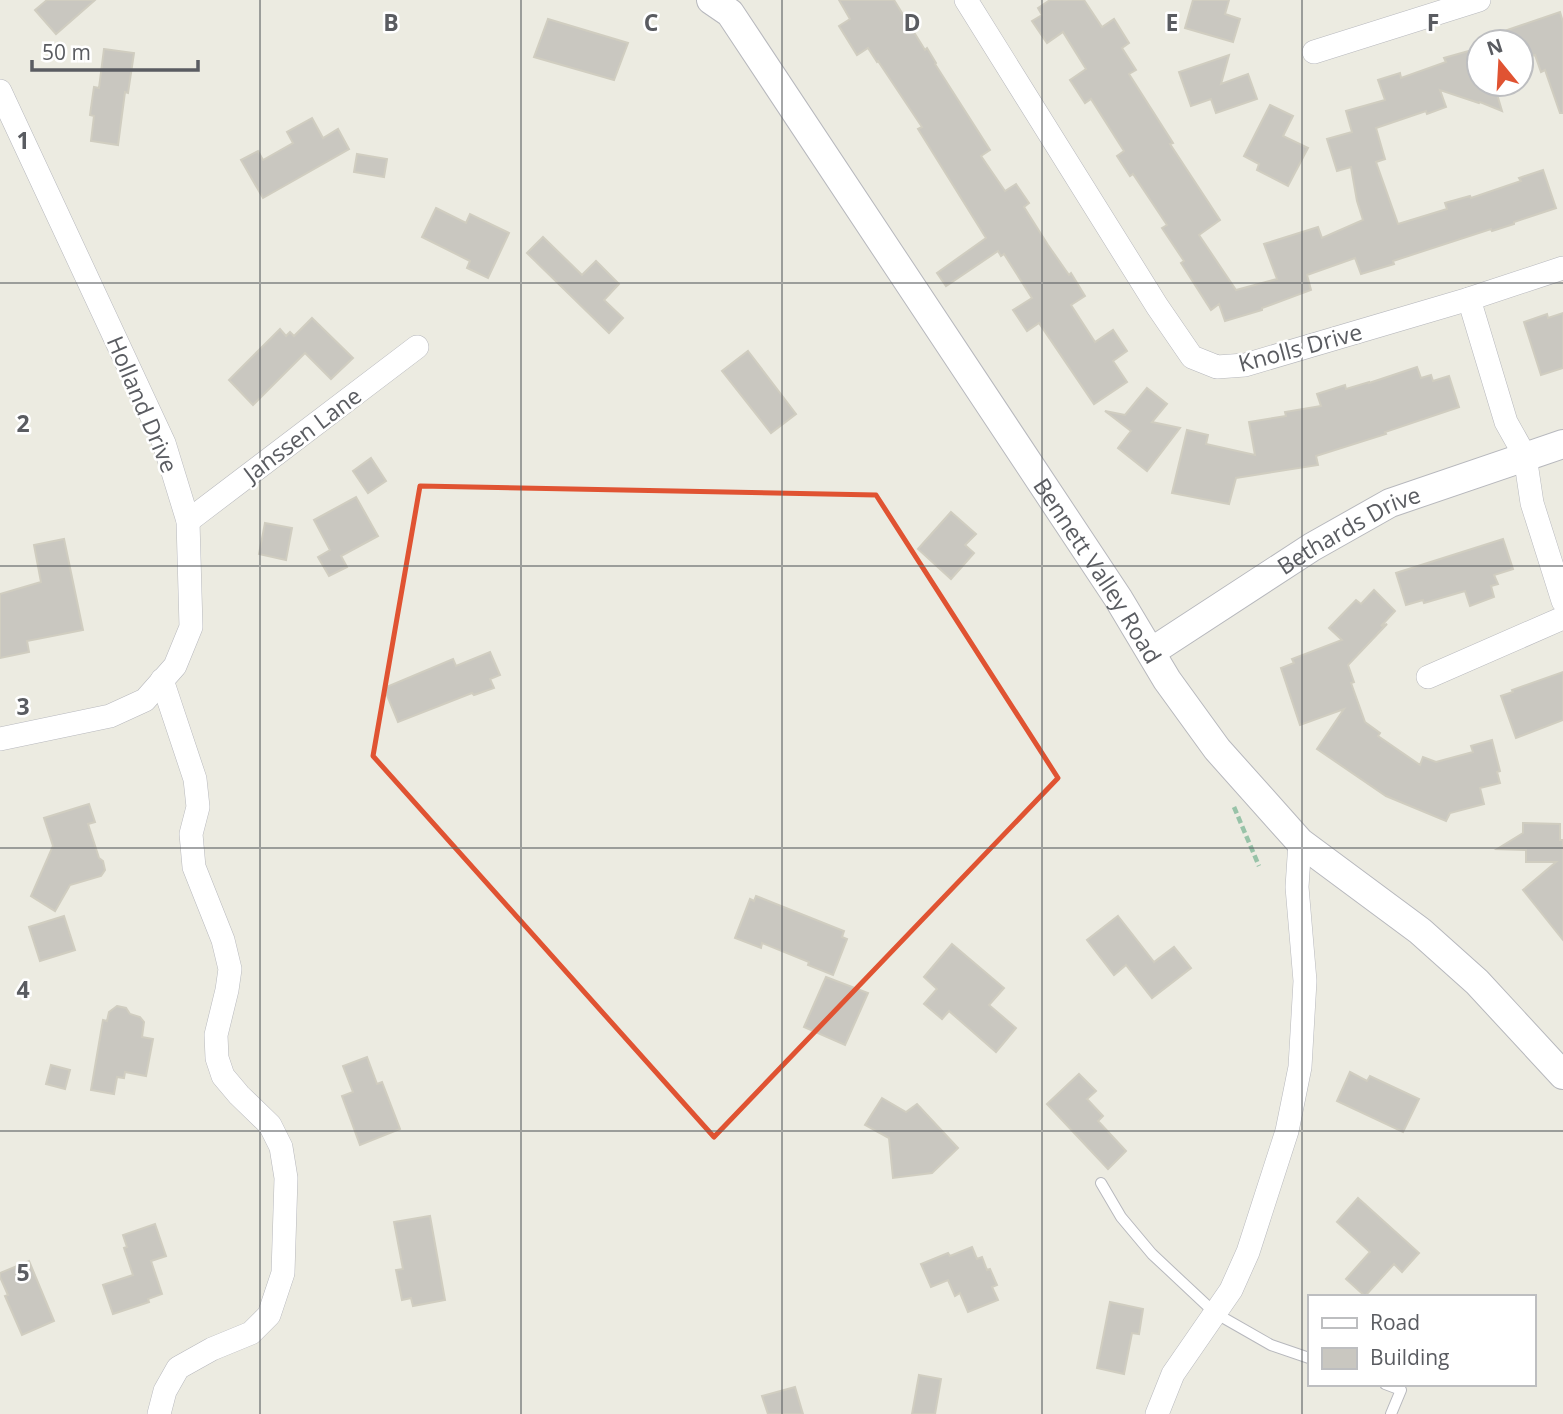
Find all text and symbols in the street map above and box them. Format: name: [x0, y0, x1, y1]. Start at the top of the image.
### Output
text: B: [383, 6, 399, 38]
text: C: [644, 6, 658, 38]
text: D: [903, 6, 921, 38]
text: E: [1166, 6, 1178, 38]
text: F: [1427, 6, 1439, 38]
scale bar: [32, 28, 198, 72]
north arrow: [1465, 28, 1535, 98]
text: N: [1483, 32, 1506, 62]
text: 50 m: [42, 38, 91, 66]
text: 1: [16, 124, 30, 156]
street label: Knolls Drive: [1235, 315, 1365, 379]
street label: Holland Drive: [100, 331, 186, 477]
street label: Janssen Lane: [235, 379, 367, 490]
text: 2: [16, 407, 30, 439]
street label: Bennett Valley Road: [1027, 471, 1169, 669]
street label: Bethards Drive: [1271, 478, 1425, 582]
text: 3: [16, 690, 30, 722]
text: 4: [16, 973, 30, 1005]
text: 5: [16, 1256, 30, 1288]
legend: [1308, 1295, 1535, 1386]
text: Road: [1370, 1308, 1420, 1336]
text: Building: [1370, 1343, 1449, 1371]

